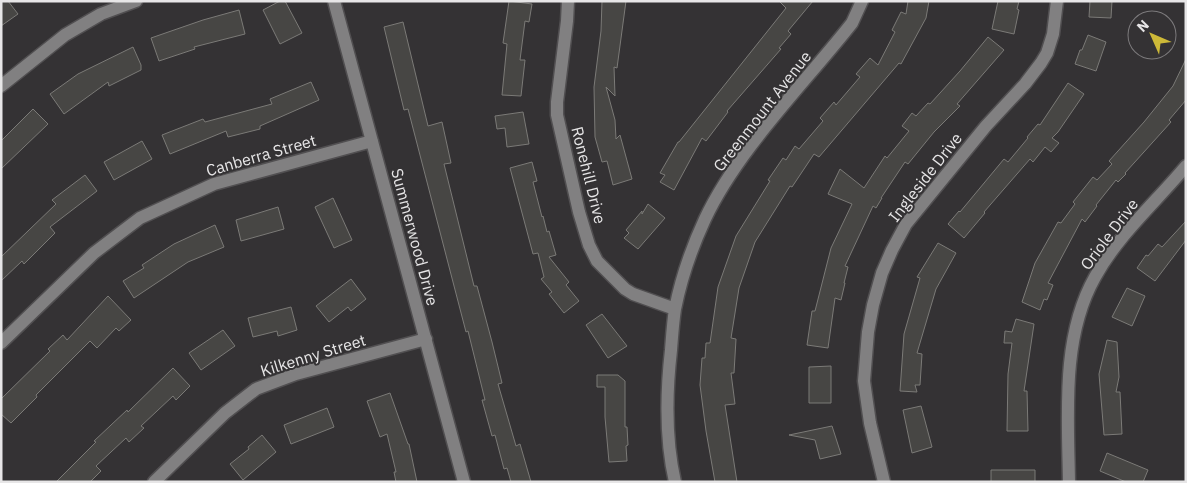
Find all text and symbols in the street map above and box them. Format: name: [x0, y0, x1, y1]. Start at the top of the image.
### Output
north arrow: [1127, 10, 1177, 60]
text: N: [1133, 16, 1153, 36]
street label: Greenmount Avenue: [709, 47, 815, 175]
street label: Ronehill Drive: [567, 124, 611, 226]
street label: Ingleside Drive: [884, 128, 966, 226]
street label: Canberra Street: [204, 130, 318, 180]
street label: Summerwood Drive: [387, 166, 443, 308]
street label: Oriole Drive: [1076, 194, 1142, 274]
street label: Kilkenny Street: [258, 329, 368, 381]

